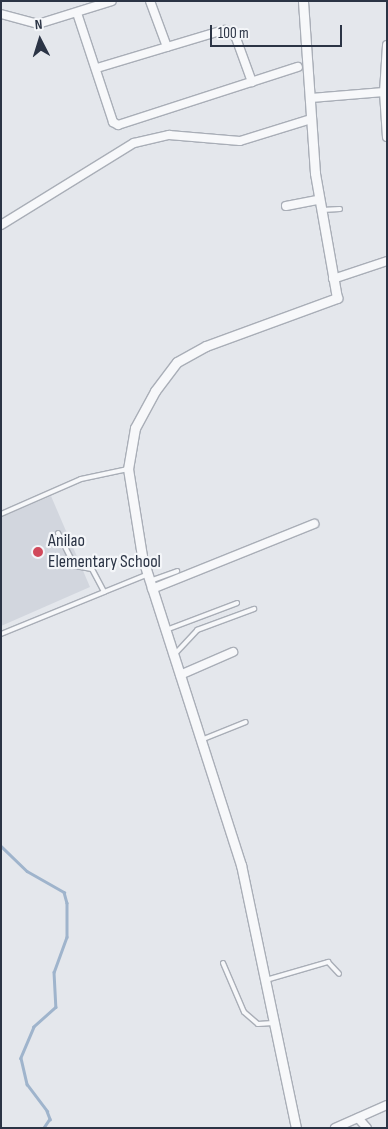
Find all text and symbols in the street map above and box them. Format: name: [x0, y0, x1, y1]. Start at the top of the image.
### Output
north arrow: [15, 15, 65, 65]
scale bar: [213, 15, 346, 47]
text: N: [34, 16, 43, 33]
text: 100 m: [218, 24, 249, 43]
place label: Anilao Elementary School: [48, 531, 161, 574]
marker: Anilao Elementary School: [32, 546, 44, 558]

